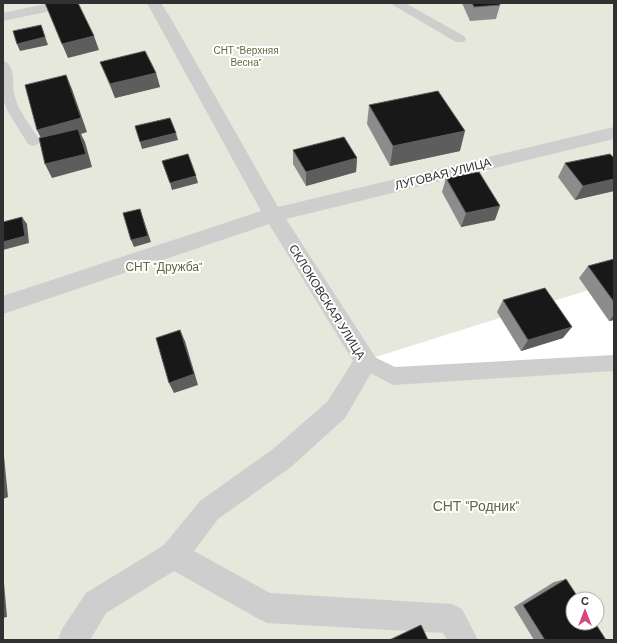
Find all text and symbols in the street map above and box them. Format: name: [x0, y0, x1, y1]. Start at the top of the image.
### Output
park label: СНТ "Верхняя Весна": [213, 44, 279, 69]
street label: ЛУГОВАЯ УЛИЦА: [393, 154, 493, 194]
street label: СКЛОКОВСКАЯ УЛИЦА: [285, 241, 369, 363]
park label: СНТ "Дружба": [125, 259, 203, 275]
park label: СНТ "Родник": [433, 497, 519, 515]
north arrow: [565, 591, 605, 631]
text: С: [581, 594, 589, 608]

